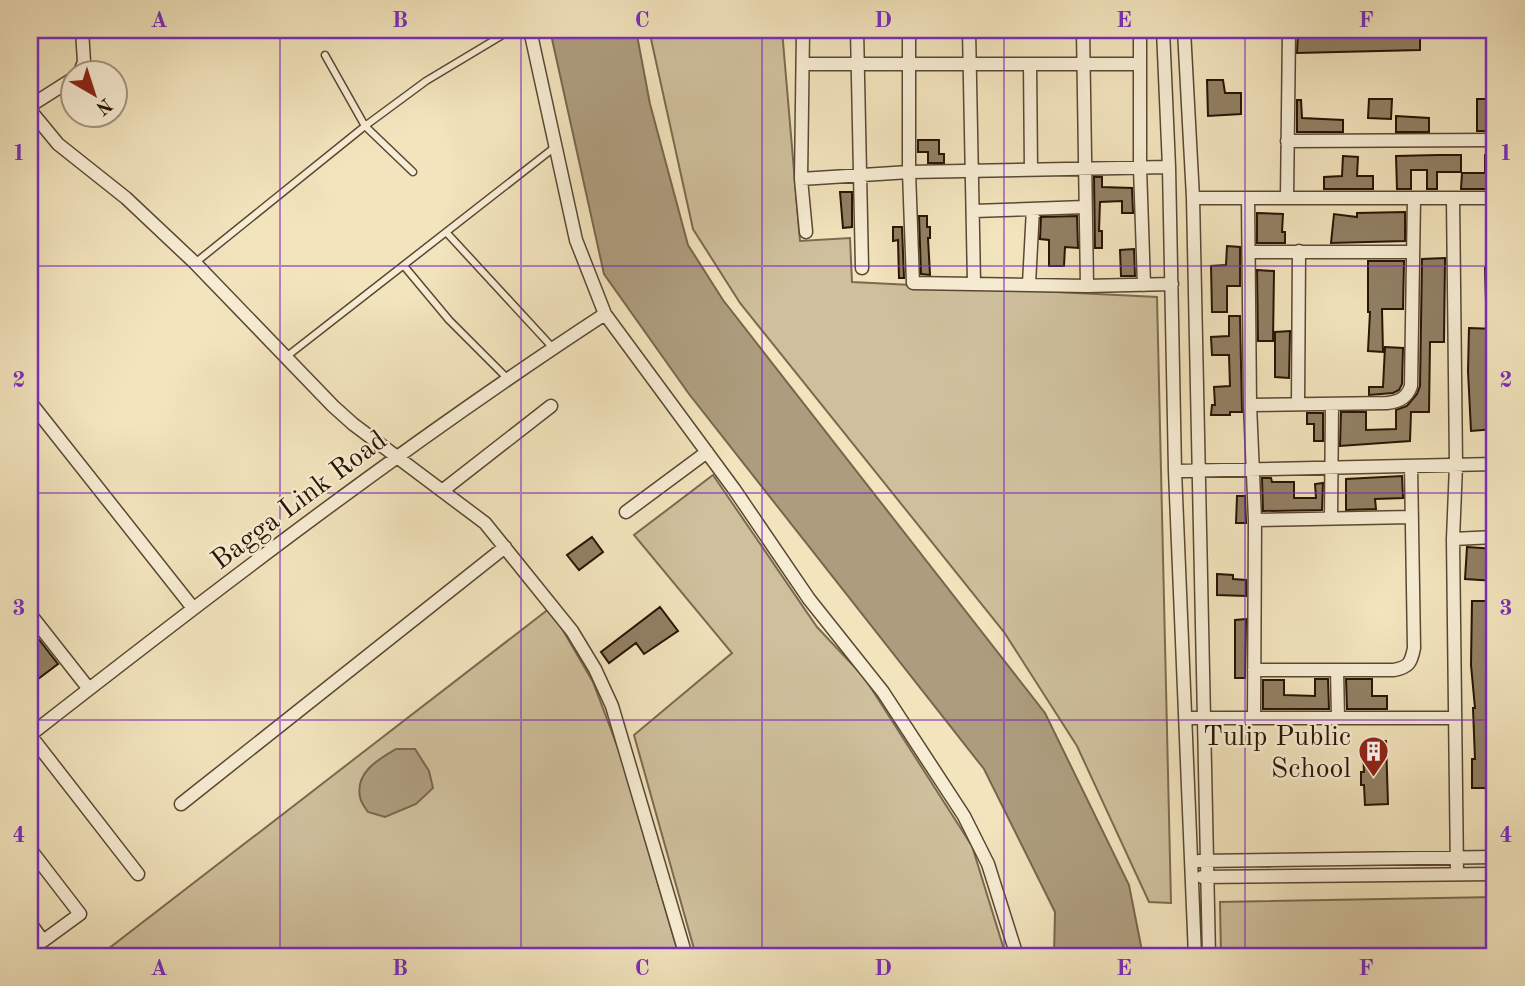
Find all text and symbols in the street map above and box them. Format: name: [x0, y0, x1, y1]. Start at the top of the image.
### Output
text: A: [150, 9, 168, 32]
text: B: [392, 9, 408, 32]
text: C: [634, 9, 650, 32]
text: D: [874, 9, 892, 32]
text: E: [1116, 9, 1132, 32]
text: F: [1358, 9, 1374, 32]
north arrow: [60, 60, 130, 130]
text: N: [91, 93, 115, 118]
text: 1: [12, 142, 26, 165]
text: 1: [1499, 142, 1513, 165]
text: 2: [12, 369, 26, 392]
text: 2: [1499, 369, 1513, 392]
street label: Bagga Link Road: [207, 427, 393, 576]
text: 3: [12, 597, 26, 620]
text: 3: [1499, 597, 1513, 620]
place label: Tulip Public School: [1203, 724, 1351, 784]
building icon: Tulip Public School: [1357, 734, 1391, 778]
text: 4: [12, 824, 26, 847]
text: 4: [1499, 824, 1513, 847]
text: A: [150, 957, 168, 980]
text: B: [392, 957, 408, 980]
text: C: [634, 957, 650, 980]
text: D: [874, 957, 892, 980]
text: E: [1116, 957, 1132, 980]
text: F: [1358, 957, 1374, 980]

